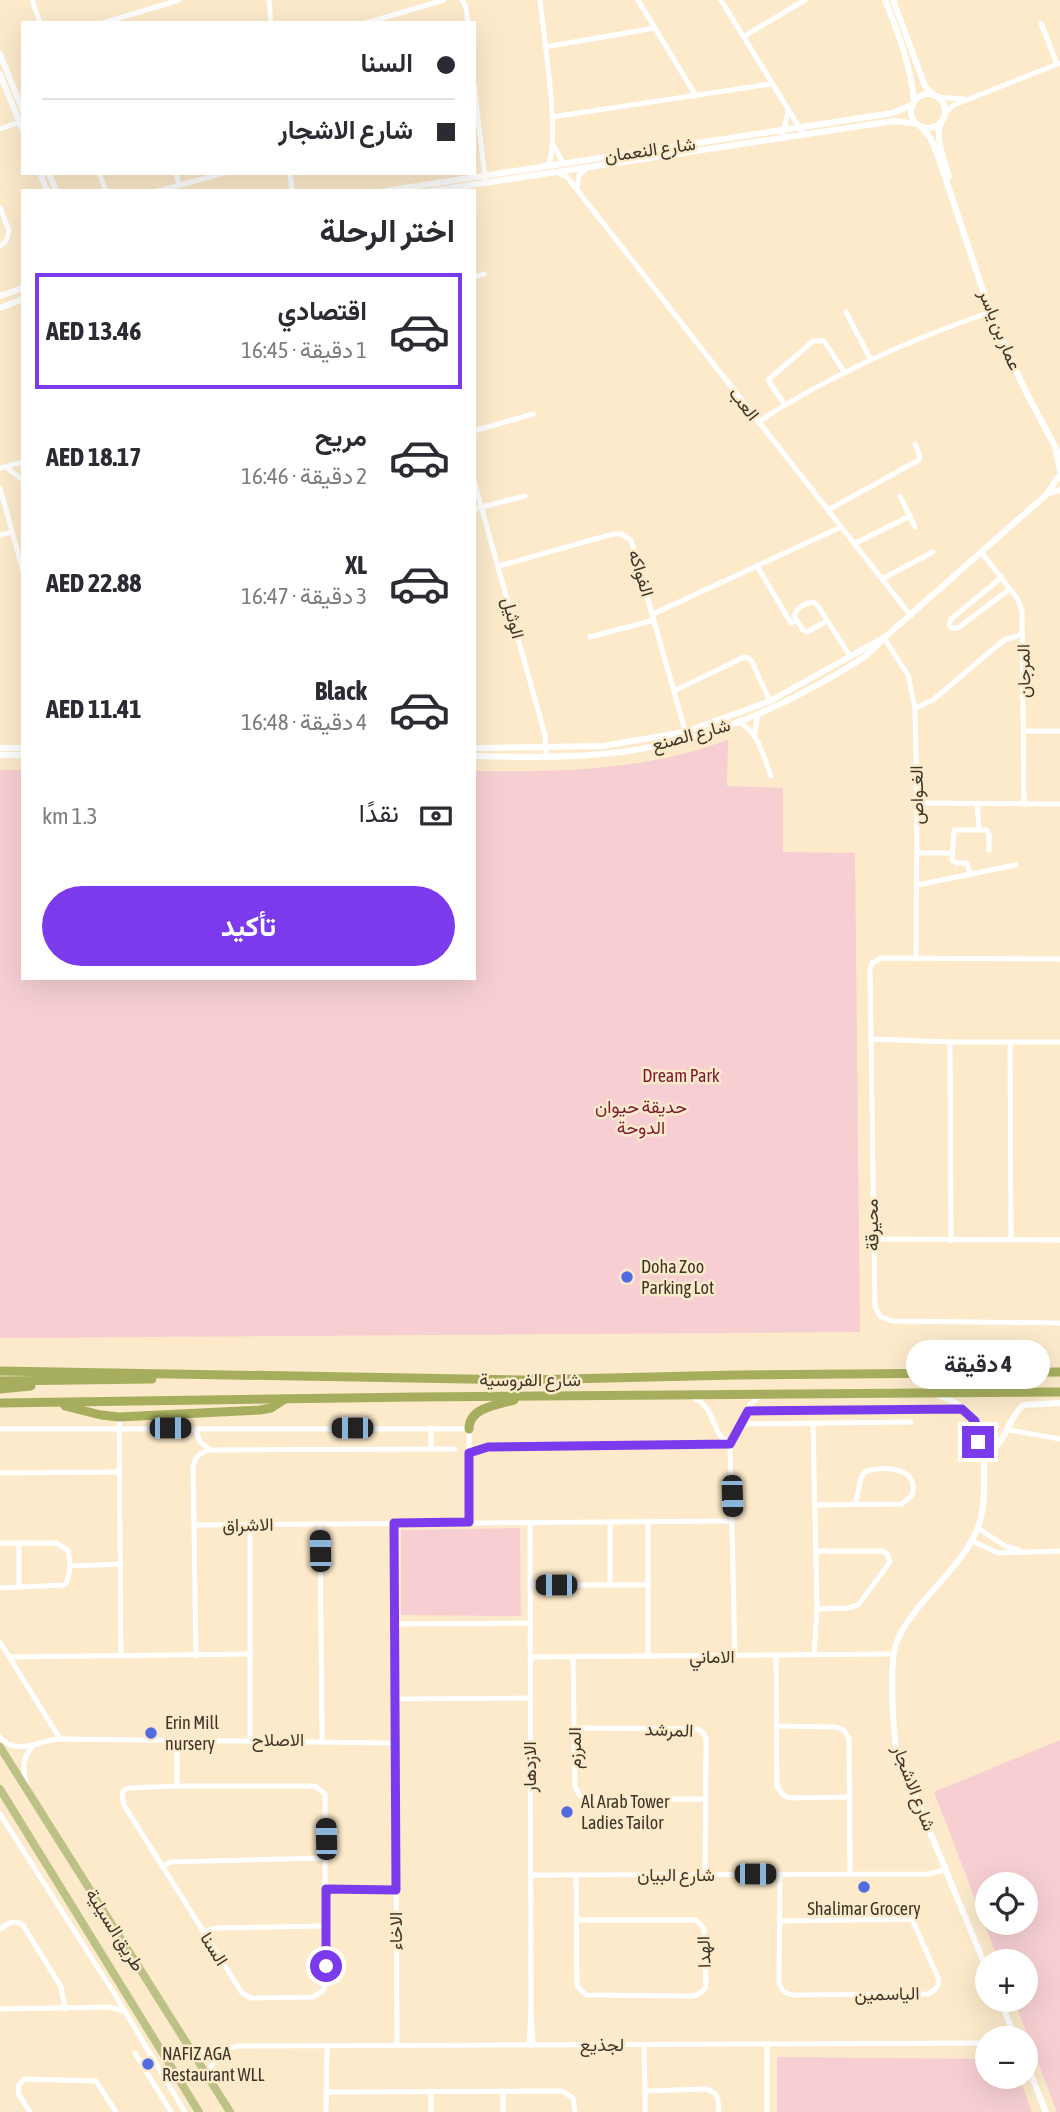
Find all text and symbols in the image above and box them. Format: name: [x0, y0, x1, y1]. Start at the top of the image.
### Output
text: السنا: [361, 48, 413, 78]
text: شارع الاشجار: [278, 115, 413, 145]
street label: شارع النعمان: [603, 133, 697, 168]
text: اختر الرحلة: [319, 212, 455, 249]
street label: عمار بن ياسر: [973, 285, 1026, 374]
text: اقتصادي: [278, 296, 367, 326]
icon: car: [388, 300, 451, 363]
text: AED 13.46: [46, 316, 141, 346]
text: 1 دقيقة · 16:45: [241, 337, 367, 363]
street label: العب: [725, 383, 764, 424]
text: مريح: [315, 422, 367, 452]
icon: car: [388, 426, 451, 489]
text: AED 18.17: [46, 442, 141, 472]
text: 2 دقيقة · 16:46: [241, 463, 367, 489]
street label: الفواكه: [623, 547, 659, 599]
text: XL: [345, 550, 367, 580]
icon: car: [388, 552, 451, 615]
text: AED 22.88: [46, 568, 141, 598]
text: 3 دقيقة · 16:47: [241, 583, 367, 609]
street label: الوثيل: [497, 595, 529, 641]
street label: المرجان: [1013, 644, 1035, 698]
text: Black: [315, 676, 367, 706]
icon: car: [388, 678, 451, 741]
text: AED 11.41: [46, 694, 141, 724]
text: 4 دقيقة · 16:48: [241, 709, 367, 735]
street label: شارع الصنع: [649, 714, 733, 757]
street label: الغـواص: [905, 765, 929, 825]
icon: cash: [417, 797, 455, 835]
text: نقدًا: [359, 798, 399, 828]
text: 1.3 km: [42, 803, 98, 829]
button: تأكيد: [42, 886, 455, 966]
park label: Dream Park: [642, 1065, 720, 1086]
park label: حديقة حيوان الدوحة: [595, 1096, 687, 1139]
street label: محيرقة: [861, 1199, 883, 1251]
place label: Doha Zoo Parking Lot: [641, 1256, 714, 1298]
marker: Doha Zoo Parking Lot: [619, 1269, 635, 1285]
callout: 4 دقيقة: [906, 1340, 1050, 1390]
text: 4 دقيقة: [944, 1351, 1012, 1377]
street label: شارع الفروسية: [479, 1369, 581, 1392]
car: [150, 1418, 192, 1439]
car: [332, 1418, 374, 1439]
route end: [962, 1426, 994, 1458]
car: [721, 1475, 744, 1517]
street label: الاشراق: [222, 1514, 274, 1536]
car: [310, 1530, 331, 1572]
car: [536, 1575, 578, 1596]
street label: الاماني: [689, 1646, 735, 1672]
place label: Erin Mill nursery: [165, 1712, 219, 1754]
street label: المرشد: [644, 1718, 694, 1742]
marker: Erin Mill nursery: [143, 1725, 159, 1741]
street label: المرزم: [564, 1727, 587, 1769]
street label: الاصلاح: [252, 1729, 304, 1752]
street label: الازدهار: [519, 1741, 541, 1794]
street label: شارع الاشجار: [886, 1741, 940, 1835]
place label: Al Arab Tower Ladies Tailor: [581, 1791, 670, 1833]
marker: Al Arab Tower Ladies Tailor: [559, 1804, 575, 1820]
car: [316, 1818, 337, 1860]
street label: شارع البيان: [637, 1864, 715, 1887]
car: [735, 1864, 777, 1885]
map controls: [975, 1872, 1038, 2089]
button: locate: [975, 1872, 1038, 1935]
marker: Shalimar Grocery: [856, 1879, 872, 1895]
street label: طريق السيلية: [81, 1885, 149, 1975]
place label: Shalimar Grocery: [807, 1898, 921, 1919]
street label: الاخاء: [385, 1912, 406, 1950]
street label: السنا: [196, 1928, 233, 1969]
street label: الهدا: [692, 1936, 716, 1968]
button: +: [975, 1949, 1038, 2012]
route start: [310, 1950, 342, 1982]
street label: الياسمين: [854, 1982, 920, 2006]
button: −: [975, 2026, 1038, 2089]
street label: لجذيع: [580, 2034, 624, 2057]
place label: NAFIZ AGA Restaurant WLL: [162, 2043, 264, 2085]
marker: NAFIZ AGA Restaurant WLL: [140, 2056, 156, 2072]

